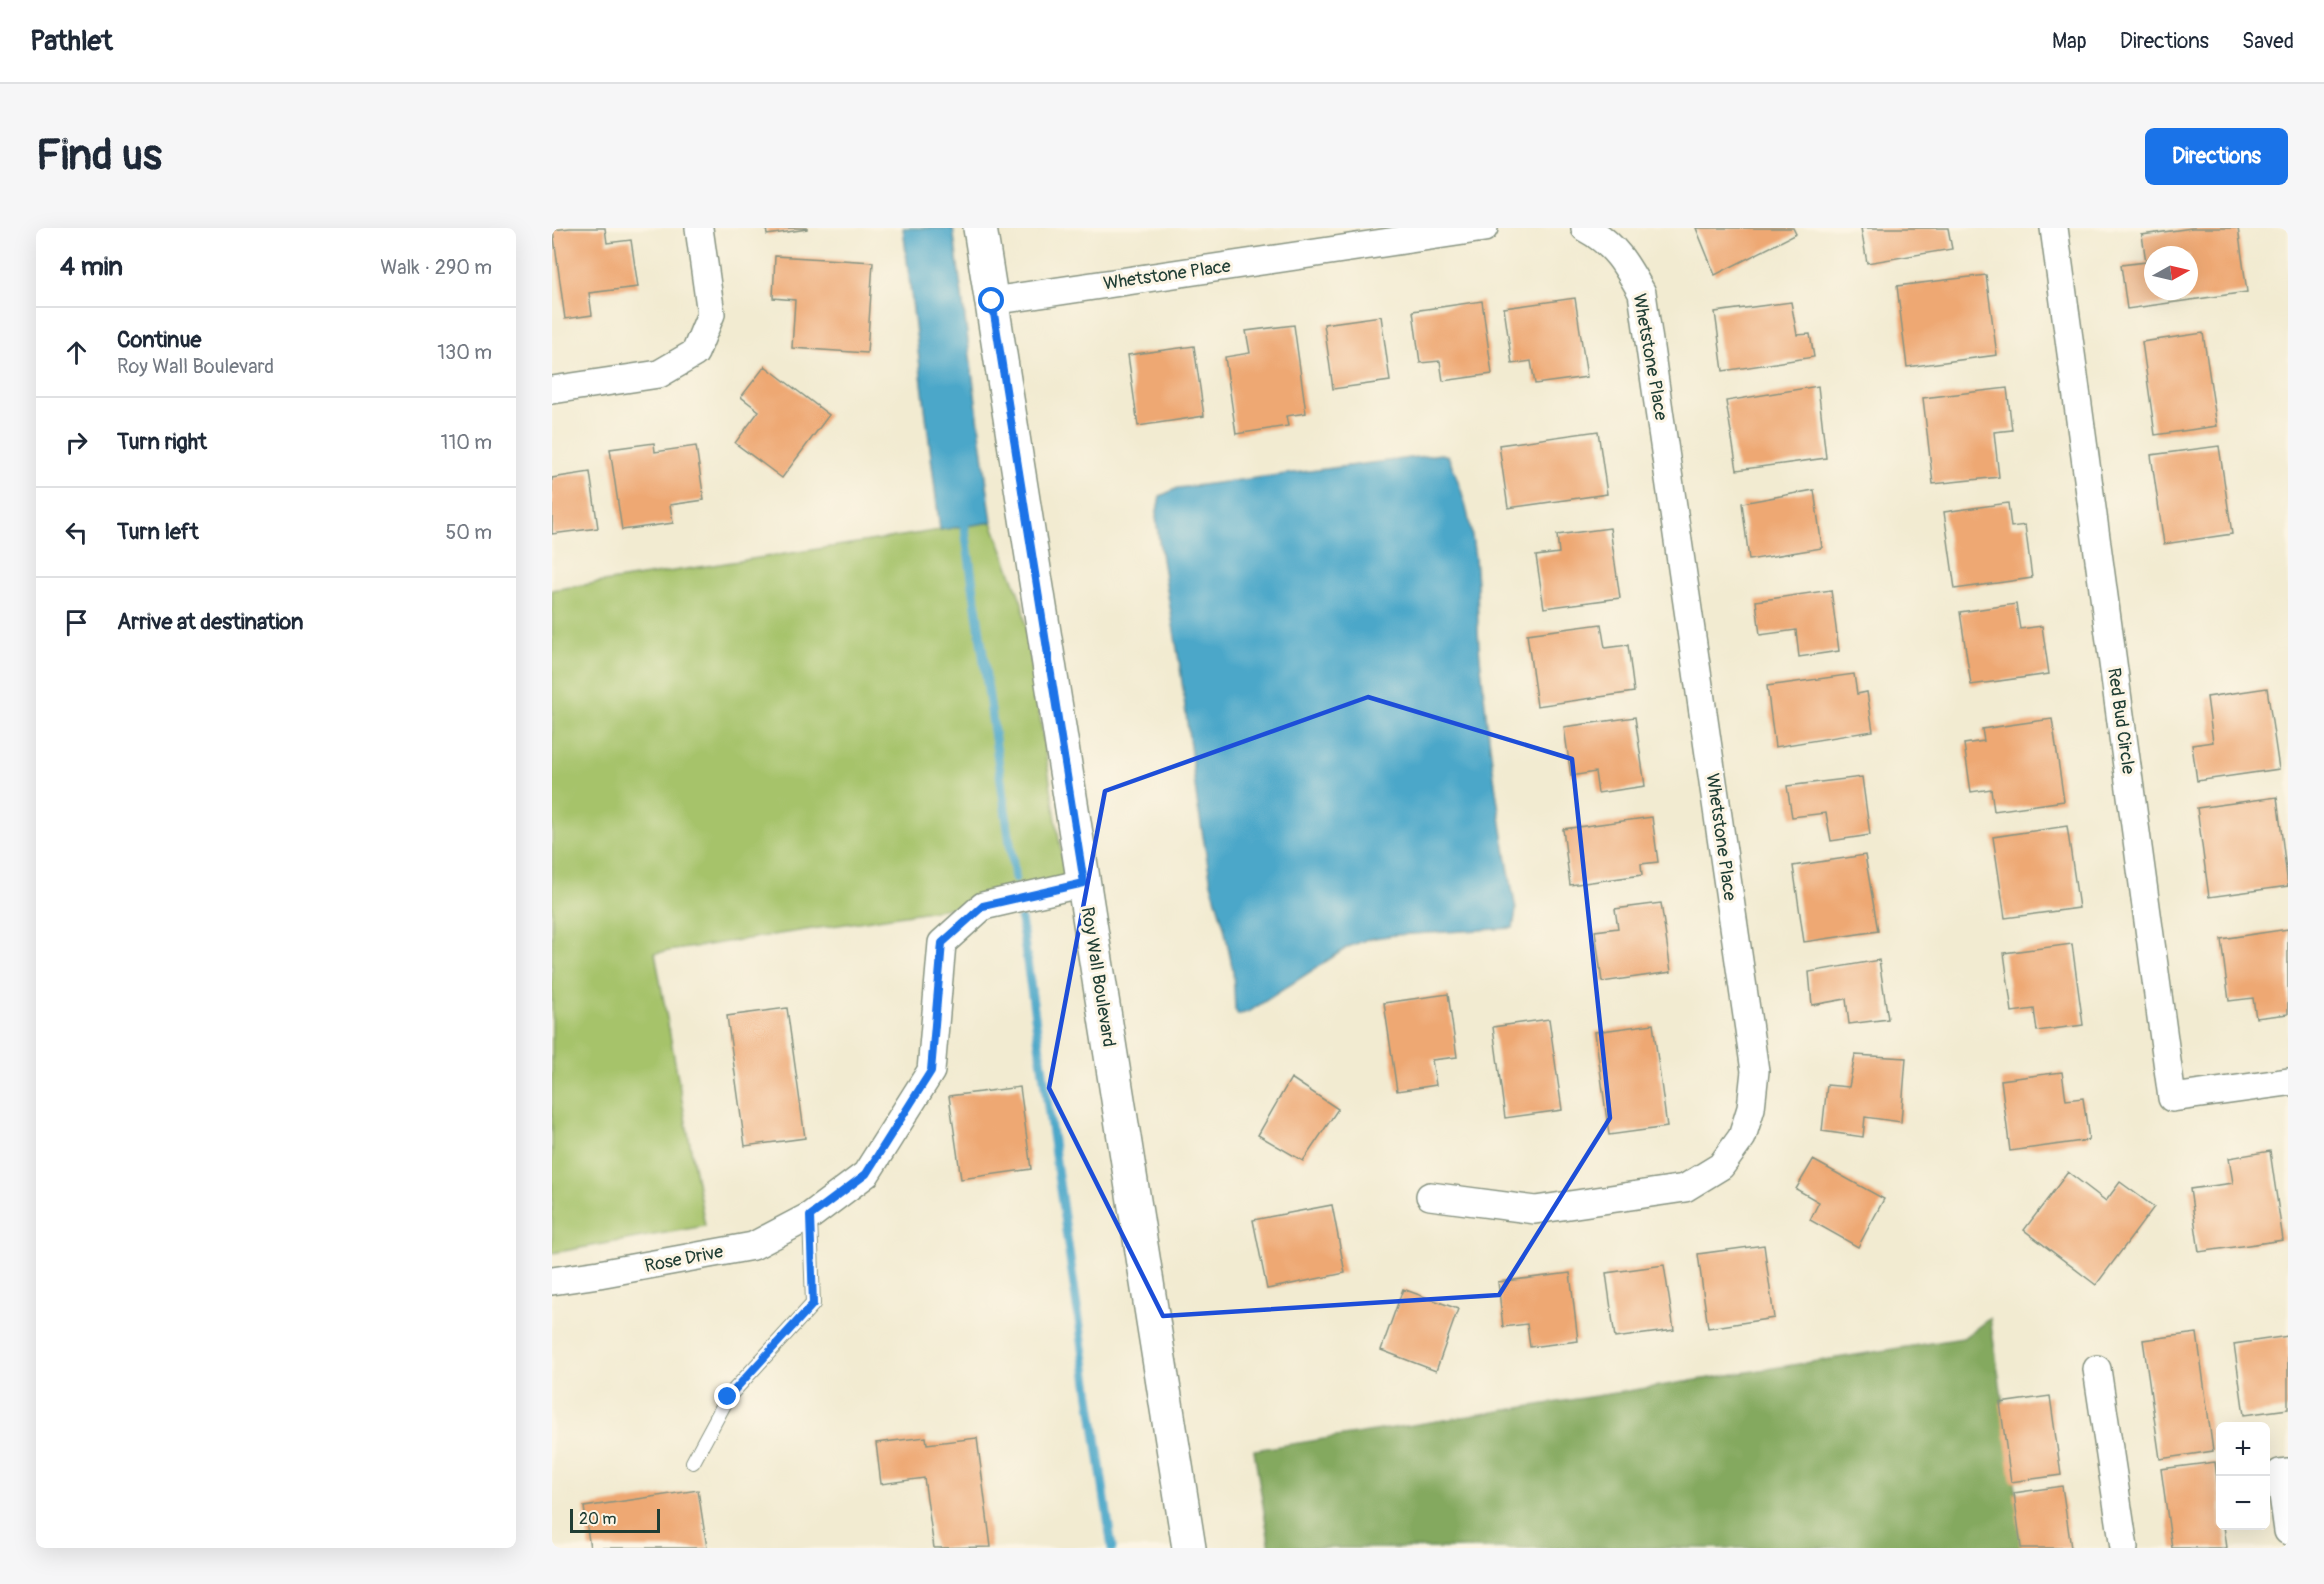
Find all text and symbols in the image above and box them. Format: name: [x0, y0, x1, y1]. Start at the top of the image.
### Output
text: Pathlet: [30, 24, 113, 59]
text: Map: [2052, 28, 2087, 55]
text: Directions: [2120, 28, 2209, 55]
text: Saved: [2242, 28, 2294, 55]
button: Directions: [2145, 128, 2288, 185]
text: Find us: [36, 130, 162, 182]
north arrow: [2144, 246, 2198, 300]
text: 4 min: [60, 251, 123, 283]
text: Walk · 290 m: [380, 255, 492, 280]
street label: Whetstone Place: [1102, 255, 1232, 295]
route start: [978, 287, 1004, 313]
street label: Whetstone Place: [1628, 292, 1672, 422]
text: Continue: [117, 326, 201, 354]
icon: ahead: [60, 336, 93, 369]
text: 130 m: [437, 340, 492, 365]
text: Roy Wall Boulevard: [117, 354, 274, 379]
icon: right: [60, 426, 93, 459]
text: Turn right: [117, 428, 207, 456]
text: 110 m: [441, 430, 492, 455]
icon: left: [60, 516, 93, 549]
text: Turn left: [117, 518, 199, 546]
text: 50 m: [445, 520, 492, 545]
icon: arrive: [60, 606, 93, 639]
text: Arrive at destination: [117, 608, 303, 636]
street label: Red Bud Circle: [2102, 666, 2140, 776]
street label: Whetstone Place: [1701, 772, 1741, 902]
street label: Roy Wall Boulevard: [1076, 905, 1120, 1049]
street label: Rose Drive: [643, 1240, 725, 1278]
route end: [714, 1383, 740, 1409]
map controls: [2216, 1422, 2270, 1530]
button: +: [2216, 1422, 2270, 1476]
button: −: [2216, 1476, 2270, 1530]
scale bar: [570, 1506, 660, 1534]
text: 20 m: [579, 1509, 617, 1529]

